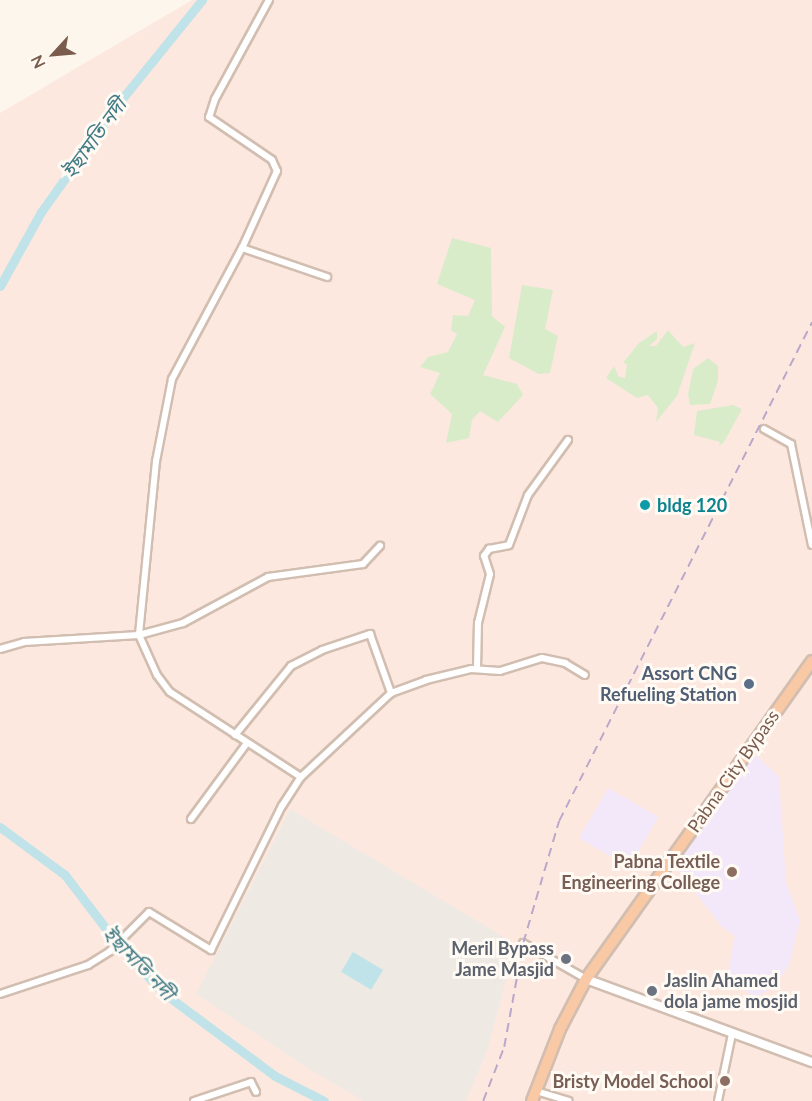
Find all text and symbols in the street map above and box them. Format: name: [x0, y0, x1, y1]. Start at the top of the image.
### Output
north arrow: [24, 24, 84, 84]
text: N: [26, 52, 49, 72]
water label: ইছামতি নদী: [57, 93, 131, 183]
place label: bldg 120: [657, 494, 727, 516]
marker: bldg 120: [638, 498, 652, 512]
place label: Assort CNG Refueling Station: [600, 663, 737, 706]
marker: Assort CNG Refueling Station: [742, 677, 756, 691]
street label: Pabna City Bypass: [683, 705, 783, 837]
place label: Pabna Textile Engineering College: [561, 851, 720, 894]
marker: Pabna Textile Engineering College: [725, 865, 739, 879]
water label: ইছামতি নদী: [98, 921, 180, 1005]
place label: Meril Bypass Jame Masjid: [451, 938, 554, 980]
marker: Meril Bypass Jame Masjid: [559, 952, 573, 966]
place label: Jaslin Ahamed dola jame mosjid: [664, 970, 798, 1012]
marker: Jaslin Ahamed dola jame mosjid: [645, 984, 659, 998]
place label: Bristy Model School: [552, 1070, 713, 1092]
marker: Bristy Model School: [718, 1074, 732, 1088]

